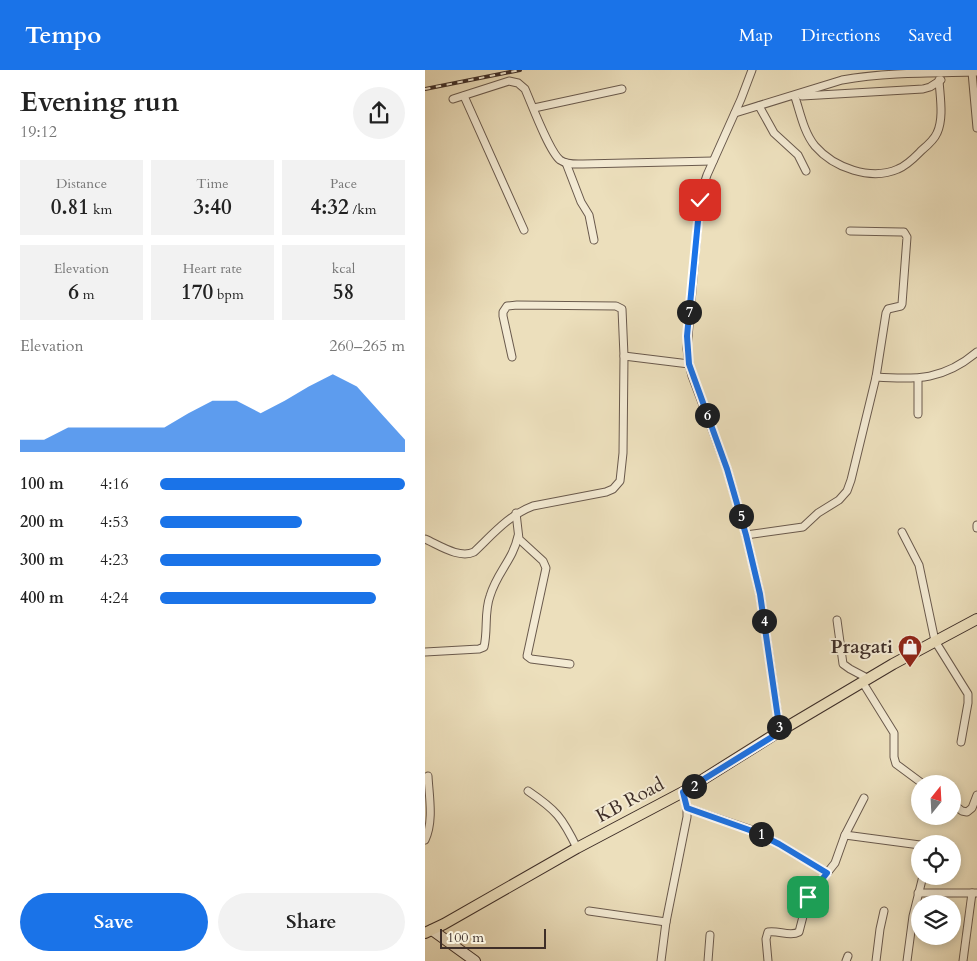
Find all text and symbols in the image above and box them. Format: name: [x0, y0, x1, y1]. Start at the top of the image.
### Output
text: Tempo: [25, 19, 101, 52]
text: Map: [739, 23, 773, 48]
text: Directions: [801, 23, 880, 48]
text: Saved: [908, 23, 952, 48]
text: Evening run: [20, 83, 179, 121]
button: share: [353, 87, 405, 139]
text: 19:12: [20, 121, 57, 143]
text: Distance: [56, 174, 107, 193]
text: Time: [196, 174, 229, 193]
text: Pace: [330, 174, 357, 193]
pin: [679, 179, 721, 221]
icon: check: [686, 186, 714, 214]
text: 0.81: [51, 193, 89, 222]
text: 3:40: [193, 193, 232, 222]
text: 4:32: [310, 193, 349, 222]
text: km: [89, 200, 112, 219]
text: /km: [349, 200, 377, 219]
text: Elevation: [54, 259, 109, 278]
text: Heart rate: [183, 259, 242, 278]
text: kcal: [332, 259, 355, 278]
text: 6: [68, 278, 79, 307]
text: 170: [181, 278, 213, 307]
text: 58: [333, 278, 354, 307]
text: m: [79, 285, 95, 304]
text: bpm: [213, 285, 244, 304]
pin: 7: [677, 300, 701, 324]
text: 7: [686, 303, 693, 322]
text: Elevation: [20, 335, 84, 357]
text: 260–265 m: [329, 335, 405, 357]
pin: 6: [695, 402, 719, 428]
text: 6: [704, 406, 711, 425]
text: 100 m: [20, 473, 64, 495]
text: 4:16: [100, 473, 129, 495]
pin: 5: [729, 504, 753, 528]
text: 5: [738, 507, 745, 526]
text: 200 m: [20, 511, 64, 533]
text: 4:53: [100, 511, 129, 533]
text: 300 m: [20, 549, 64, 571]
text: 4:23: [100, 549, 129, 571]
text: 400 m: [20, 587, 64, 609]
text: 4:24: [100, 587, 129, 609]
pin: 4: [751, 608, 777, 634]
text: 4: [761, 612, 768, 631]
place label: Pragati: [830, 634, 893, 660]
shop icon: Pragati: [897, 634, 923, 668]
pin: 3: [767, 714, 791, 740]
text: 3: [776, 718, 783, 737]
street label: KB Road: [591, 771, 669, 829]
pin: 2: [681, 774, 707, 798]
north arrow: [911, 775, 961, 825]
map controls: [911, 775, 961, 945]
text: 2: [691, 777, 698, 796]
pin: 1: [749, 822, 773, 846]
text: 1: [758, 825, 765, 844]
button: locate: [911, 835, 961, 885]
pin: [787, 876, 829, 918]
icon: arrive: [794, 883, 822, 911]
button: Save: [20, 893, 208, 951]
button: Share: [218, 893, 405, 951]
button: layers: [911, 895, 961, 945]
scale bar: [440, 926, 546, 949]
text: 100 m: [447, 928, 484, 947]

